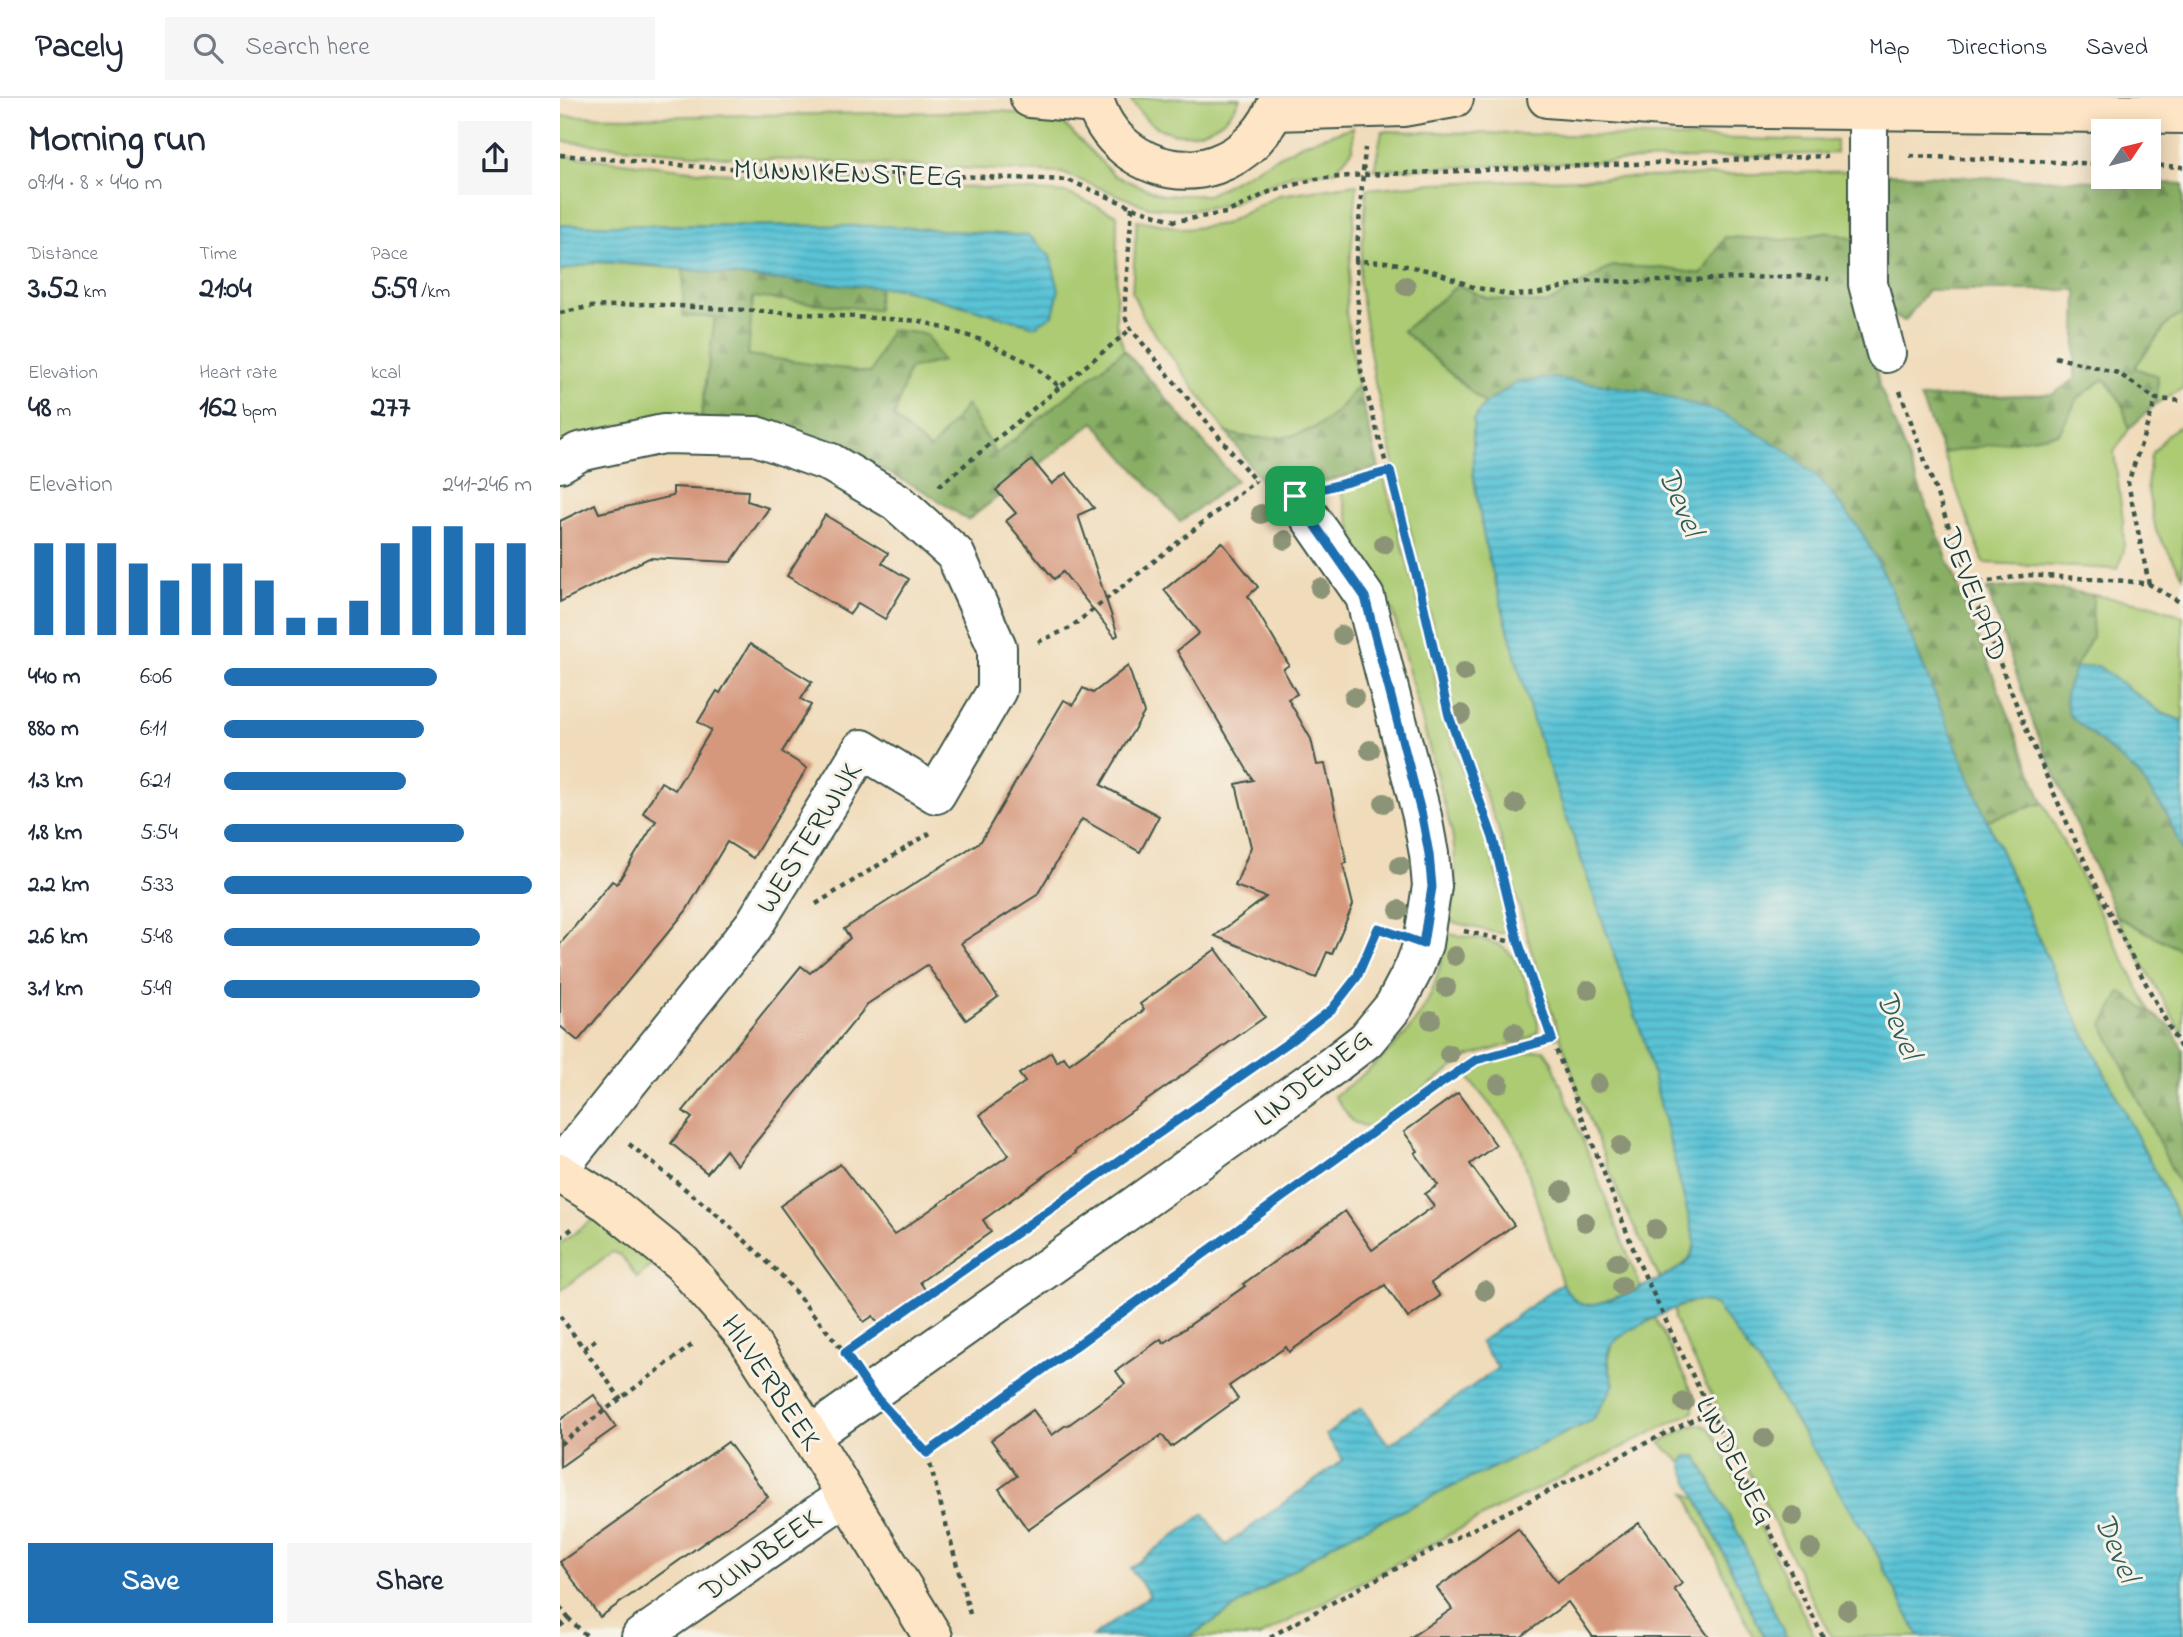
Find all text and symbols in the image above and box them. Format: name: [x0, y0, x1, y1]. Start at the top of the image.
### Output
search box: [165, 17, 655, 80]
text: Pacely: [35, 24, 123, 72]
icon: search: [189, 29, 227, 67]
text: Search here: [245, 29, 370, 67]
text: Map: [1869, 31, 1910, 66]
text: Directions: [1948, 31, 2047, 66]
text: Saved: [2085, 31, 2148, 66]
text: Morning run: [28, 113, 206, 169]
north arrow: [2091, 119, 2161, 189]
map controls: [2091, 119, 2161, 189]
button: share: [458, 121, 532, 195]
street label: MUNNIKENSTEEG: [733, 149, 963, 201]
text: 09:14 · 8 × 440 m: [28, 167, 162, 200]
text: Distance: [28, 241, 98, 268]
text: Time: [199, 241, 237, 268]
text: Pace: [371, 241, 408, 268]
text: 3.52: [28, 268, 79, 312]
text: 21:04: [199, 268, 252, 312]
text: 5:59: [371, 268, 417, 312]
text: km: [79, 279, 106, 306]
text: /km: [417, 279, 450, 306]
text: Elevation: [28, 360, 98, 387]
text: Heart rate: [199, 360, 277, 387]
text: kcal: [371, 360, 401, 387]
text: 48: [28, 387, 52, 431]
text: 162: [199, 387, 237, 431]
text: 277: [371, 387, 410, 431]
text: m: [52, 398, 71, 425]
text: bpm: [237, 398, 277, 425]
water label: Devel: [1643, 461, 1716, 547]
pin: [1265, 466, 1325, 526]
text: Elevation: [28, 469, 113, 502]
text: 241–246 m: [443, 469, 532, 502]
icon: arrive: [1276, 477, 1314, 515]
street label: DEVELPAD: [1926, 521, 2018, 668]
text: 440 m: [28, 661, 81, 694]
text: 6:06: [140, 661, 172, 694]
text: 880 m: [28, 713, 79, 746]
text: 6:11: [140, 713, 167, 746]
street label: WESTERWIJK: [746, 754, 875, 923]
text: 1.3 km: [28, 765, 83, 798]
text: 6:21: [140, 765, 171, 798]
text: 1.8 km: [28, 817, 82, 850]
text: 5:54: [140, 817, 178, 850]
text: 2.2 km: [28, 869, 89, 902]
text: 5:33: [140, 869, 174, 902]
text: 2.6 km: [28, 921, 88, 954]
text: 5:48: [140, 921, 173, 954]
text: 3.1 km: [28, 973, 83, 1006]
text: 5:49: [140, 973, 172, 1006]
water label: Devel: [1861, 984, 1934, 1070]
street label: LINDEWEG: [1246, 1019, 1382, 1139]
street label: HILVERBEEK: [708, 1307, 831, 1461]
street label: LINDEWEG: [1682, 1390, 1784, 1533]
street label: DUINBEEK: [691, 1498, 832, 1615]
water label: Devel: [2079, 1507, 2152, 1593]
button: Save: [28, 1543, 273, 1623]
button: Share: [287, 1543, 532, 1623]

